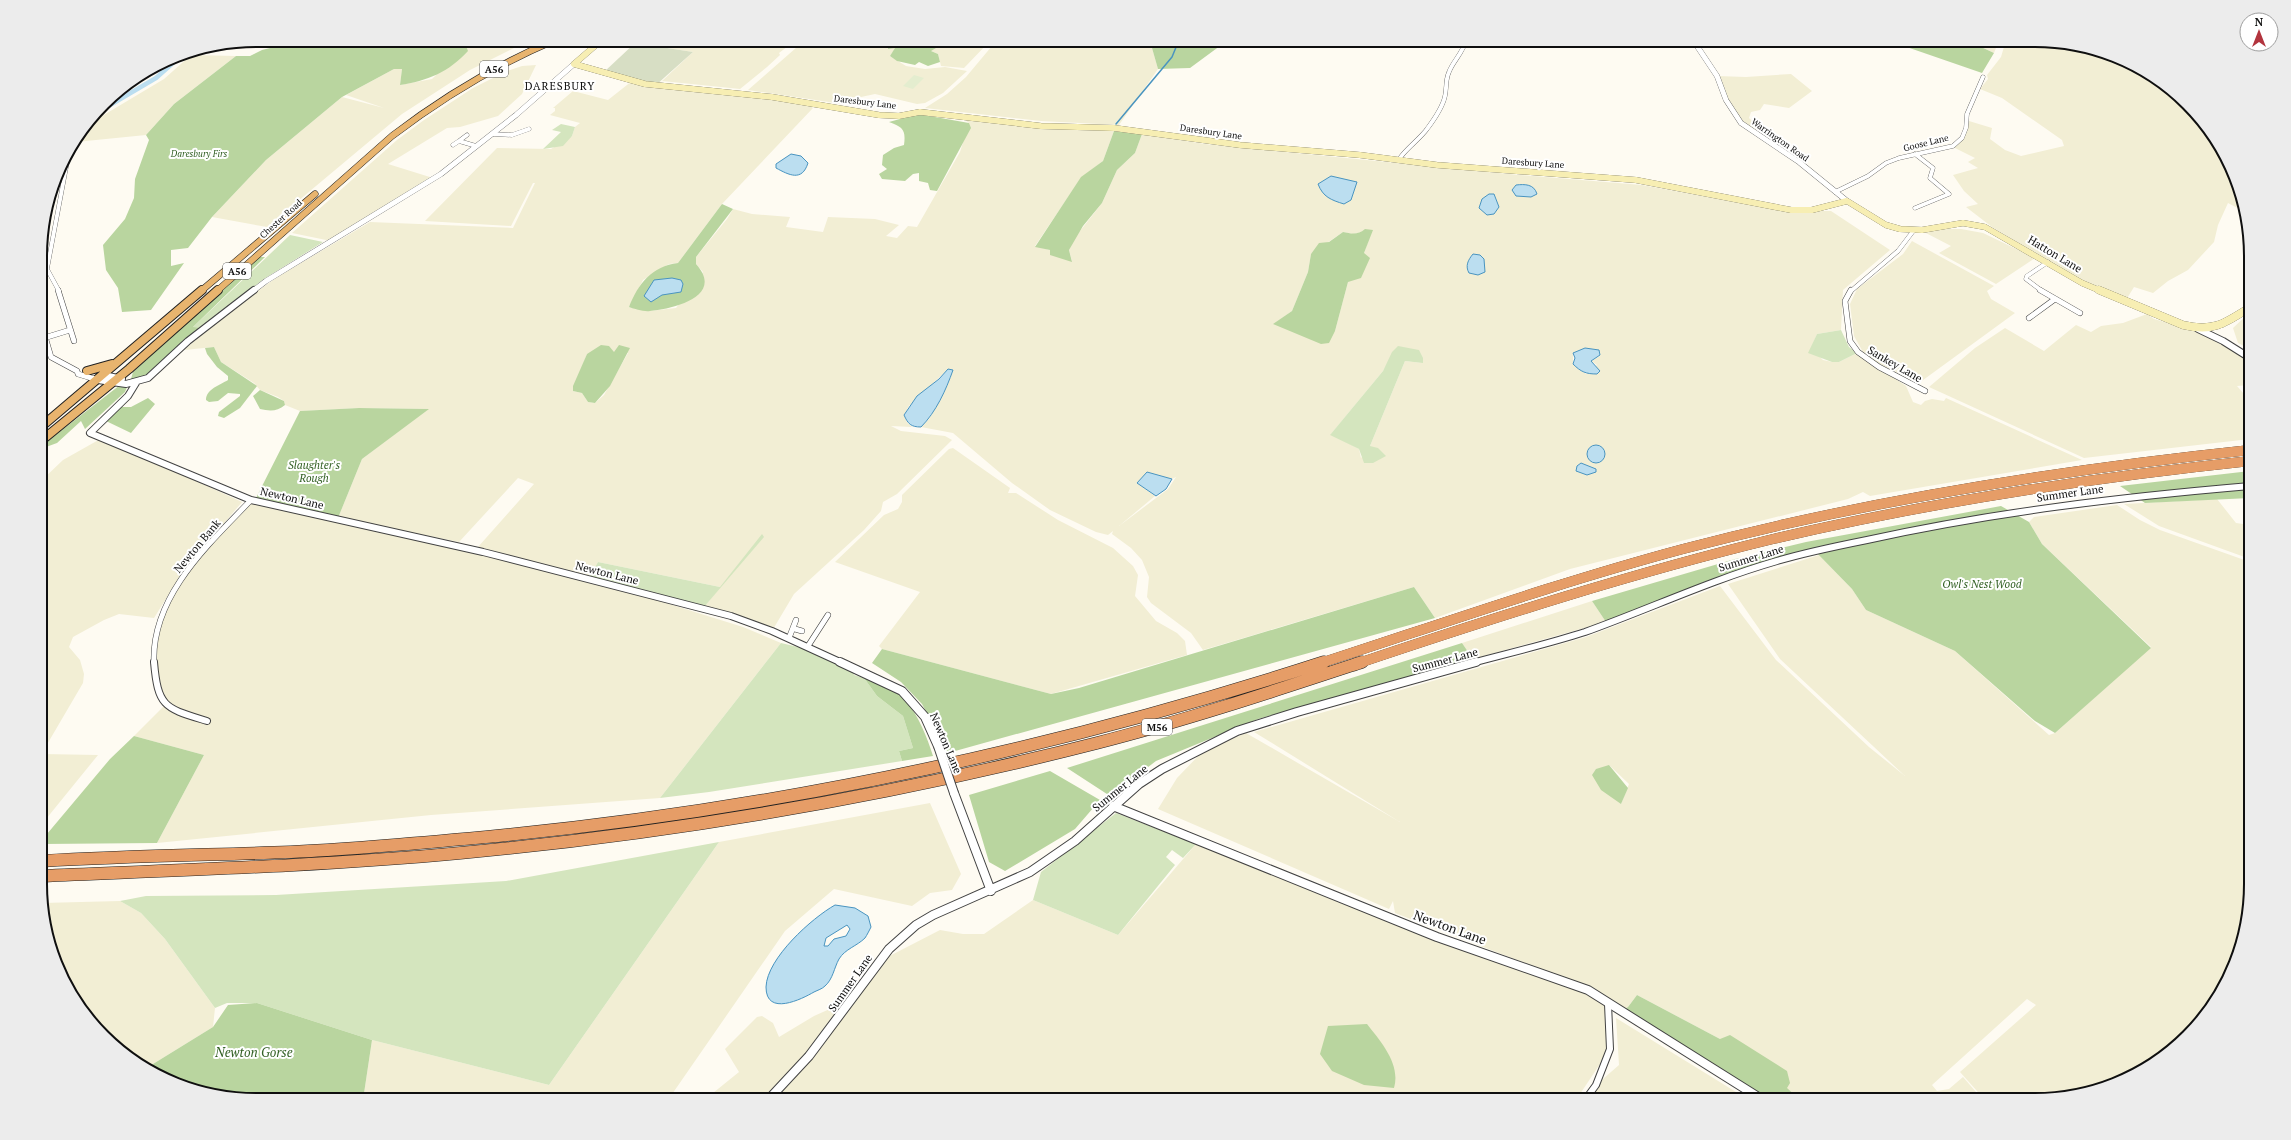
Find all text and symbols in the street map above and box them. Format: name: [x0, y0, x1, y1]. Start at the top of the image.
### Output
north arrow: [2239, 12, 2279, 52]
text: N: [2255, 15, 2264, 29]
road number: A56: [480, 61, 508, 77]
district label: DARESBURY: [525, 79, 595, 93]
street label: Daresbury Lane: [833, 92, 897, 112]
street label: Warrington Road: [1749, 116, 1811, 164]
street label: Daresbury Lane: [1179, 122, 1243, 142]
street label: Goose Lane: [1902, 131, 1950, 154]
park label: Daresbury Firs: [170, 148, 227, 160]
street label: Daresbury Lane: [1501, 155, 1565, 171]
street label: Chester Road: [257, 197, 305, 241]
street label: Hatton Lane: [2025, 232, 2085, 276]
road number: A56: [223, 263, 251, 279]
street label: Sankey Lane: [1865, 343, 1925, 385]
park label: Slaughter's Rough: [288, 458, 340, 485]
street label: Summer Lane: [2036, 481, 2105, 505]
street label: Newton Lane: [259, 484, 326, 512]
street label: Newton Bank: [171, 516, 224, 576]
street label: Summer Lane: [1717, 541, 1786, 575]
street label: Newton Lane: [574, 558, 640, 588]
park label: Owl's Nest Wood: [1942, 577, 2022, 591]
street label: Summer Lane: [1411, 644, 1480, 675]
street label: Newton Lane: [927, 711, 965, 776]
road number: M56: [1142, 719, 1172, 735]
street label: Summer Lane: [1089, 761, 1151, 815]
street label: Newton Lane: [1411, 905, 1489, 949]
street label: Summer Lane: [825, 951, 875, 1015]
park label: Newton Gorse: [214, 1043, 293, 1061]

